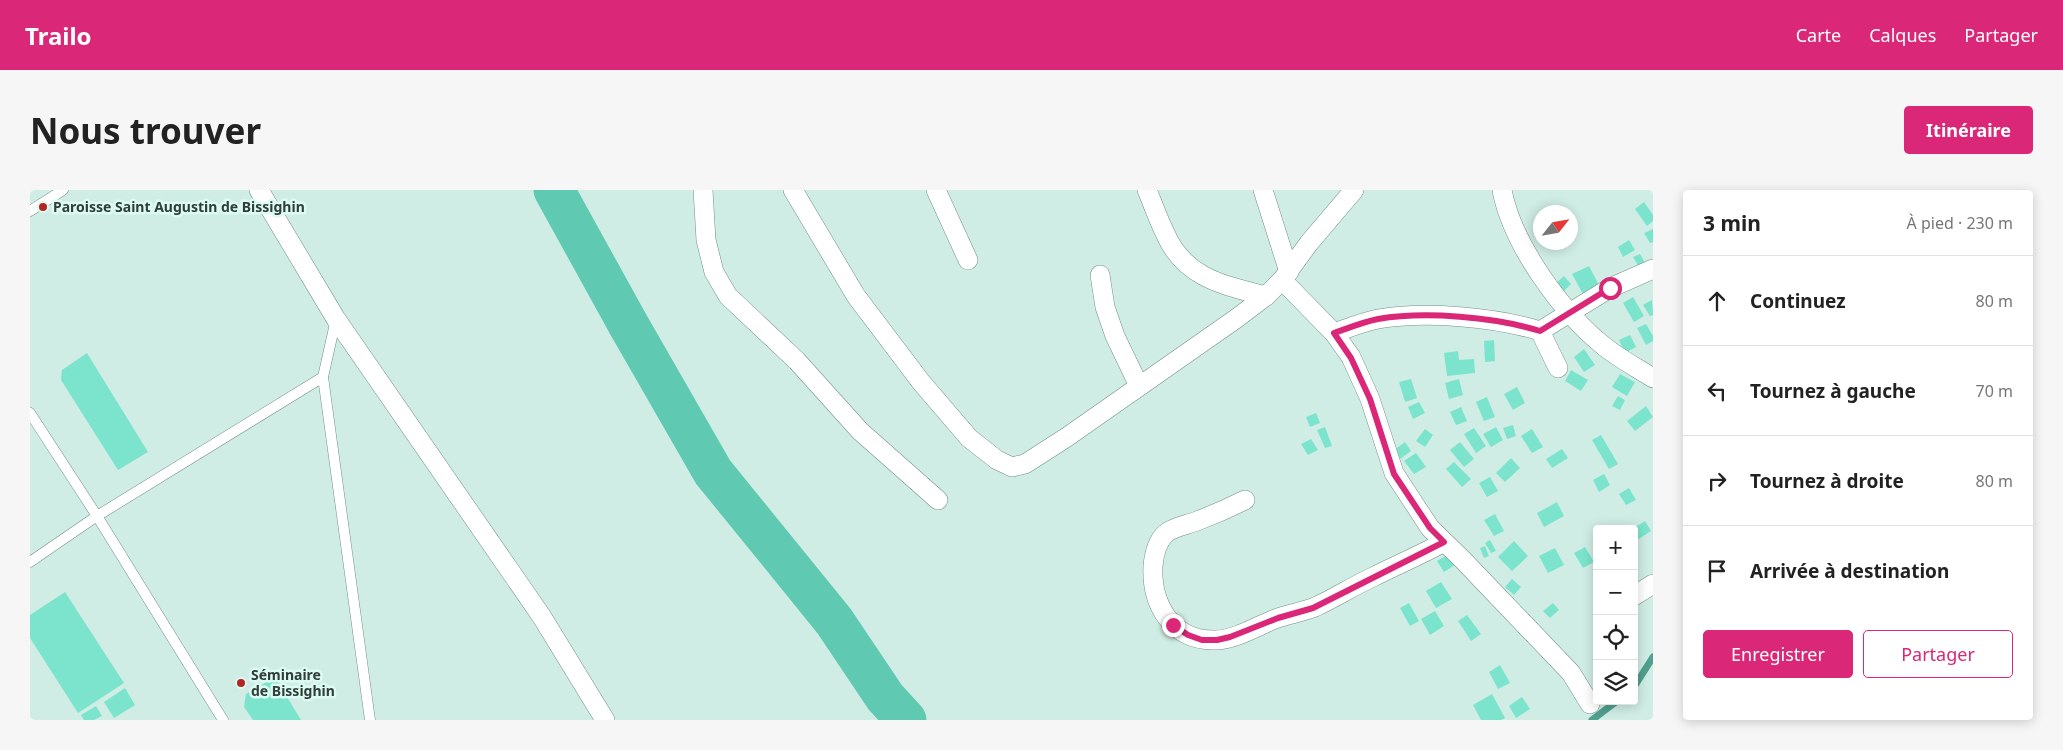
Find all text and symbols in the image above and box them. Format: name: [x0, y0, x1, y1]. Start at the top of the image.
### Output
text: Trailo: [25, 19, 92, 52]
text: Carte: [1796, 23, 1841, 47]
text: Calques: [1869, 23, 1936, 47]
text: Partager: [1964, 23, 2038, 47]
button: Itinéraire: [1904, 106, 2033, 154]
text: Nous trouver: [30, 107, 261, 154]
place label: Paroisse Saint Augustin de Bissighin: [53, 197, 305, 216]
marker: Paroisse Saint Augustin de Bissighin: [37, 201, 49, 213]
north arrow: [1533, 205, 1578, 250]
text: 3 min: [1703, 209, 1761, 237]
text: À pied · 230 m: [1907, 212, 2013, 234]
route start: [1599, 277, 1622, 300]
icon: ahead: [1703, 287, 1731, 315]
text: Continuez: [1750, 288, 1846, 314]
text: 80 m: [1976, 290, 2013, 312]
icon: left: [1703, 377, 1731, 405]
text: Tournez à gauche: [1750, 378, 1916, 404]
text: 70 m: [1976, 380, 2013, 402]
icon: right: [1703, 467, 1731, 495]
text: Tournez à droite: [1750, 468, 1904, 494]
text: 80 m: [1976, 470, 2013, 492]
map controls: [1593, 525, 1638, 705]
button: +: [1593, 525, 1638, 570]
icon: arrive: [1703, 557, 1731, 585]
text: Arrivée à destination: [1750, 558, 1949, 584]
button: −: [1593, 570, 1638, 615]
route end: [1162, 614, 1185, 637]
button: locate: [1593, 615, 1638, 660]
button: Enregistrer: [1703, 630, 1853, 678]
button: Partager: [1863, 630, 2013, 678]
button: layers: [1593, 660, 1638, 705]
place label: Séminaire de Bissighin: [251, 665, 335, 700]
marker: Séminaire de Bissighin: [235, 677, 247, 689]

